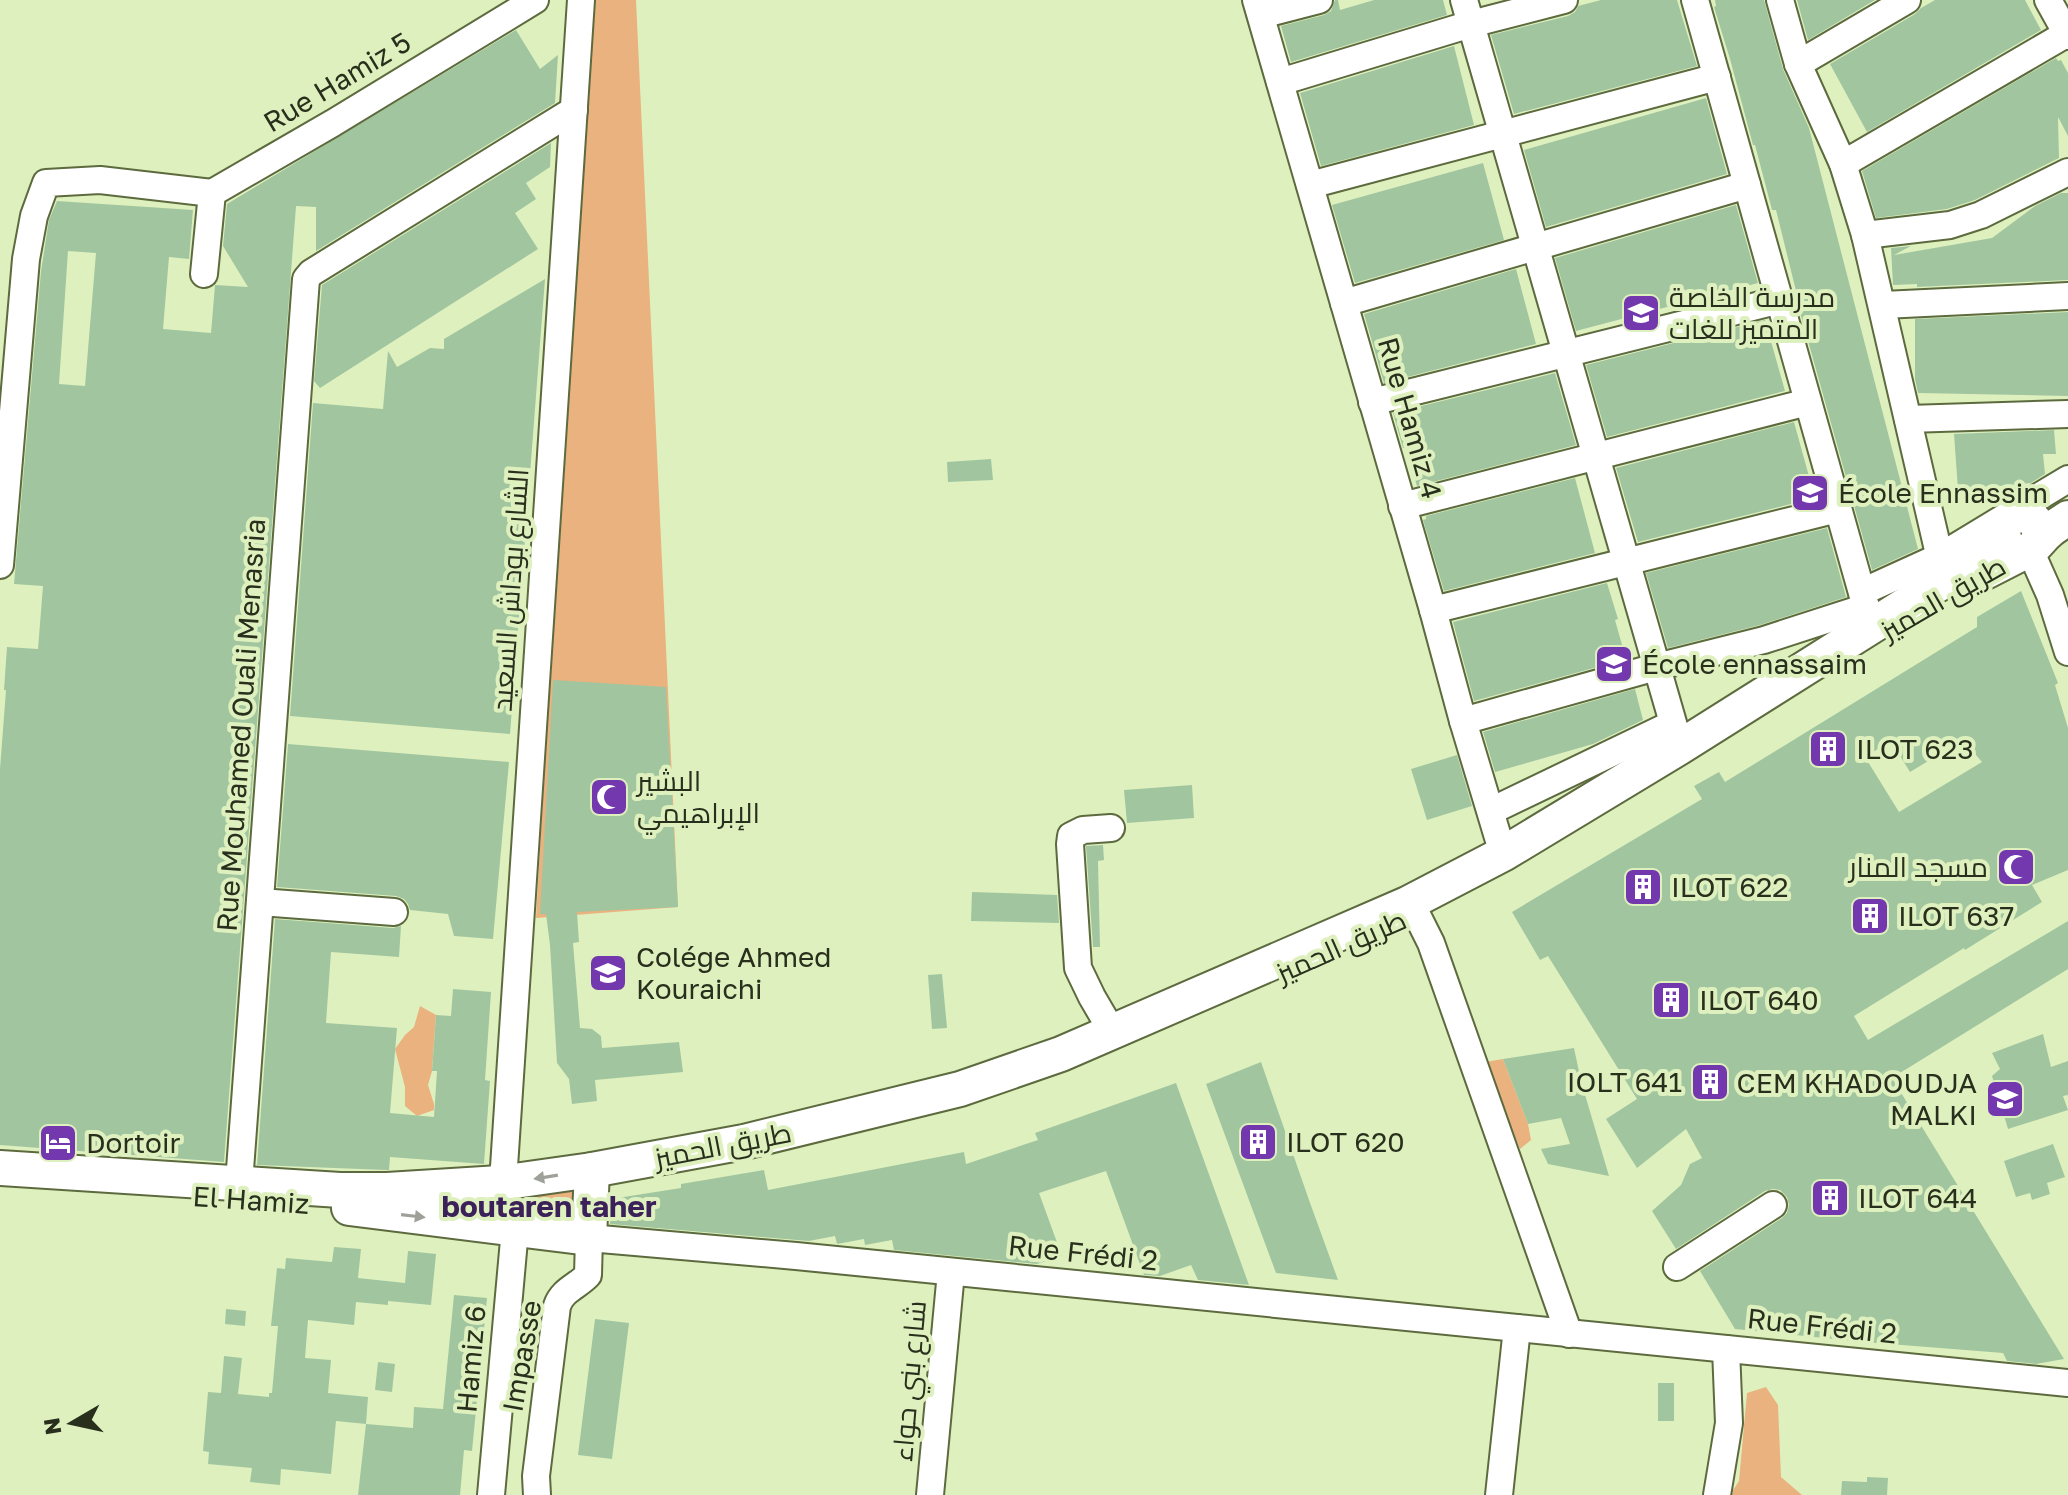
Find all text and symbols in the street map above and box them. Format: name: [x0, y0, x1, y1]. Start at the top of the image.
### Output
street label: Rue Hamiz 5: [257, 25, 416, 138]
place label: مدرسة الخاصة المتميز للغات: [1669, 280, 1835, 345]
school or university icon: مدرسة الخاصة المتميز للغات: [1620, 292, 1662, 334]
street label: Rue Hamiz 4: [1372, 333, 1449, 502]
street label: الشارع بوداش السعيد: [485, 467, 537, 713]
school or university icon: École Ennassim: [1789, 472, 1831, 514]
place label: École Ennassim: [1838, 476, 2048, 509]
street label: Rue Mouhamed Ouali Menasria: [210, 517, 271, 933]
street label: طريق الحميز: [1873, 549, 2012, 648]
school or university icon: École ennassaim: [1593, 643, 1635, 685]
place label: École ennassaim: [1642, 647, 1867, 680]
building icon: ILOT 623: [1807, 728, 1849, 770]
place label: ILOT 623: [1856, 732, 1974, 765]
place label: البشير الإبراهيمي: [635, 764, 760, 835]
mosque icon: البشير الإبراهيمي: [588, 776, 630, 818]
mosque icon: مسجد المنار: [1995, 846, 2037, 888]
place label: مسجد المنار: [1847, 850, 1988, 883]
building icon: ILOT 622: [1622, 866, 1664, 908]
place label: ILOT 622: [1671, 870, 1789, 903]
building icon: ILOT 637: [1849, 895, 1891, 937]
place label: ILOT 637: [1898, 899, 2014, 932]
street label: طريق الحميز: [1269, 902, 1411, 991]
place label: Colége Ahmed Kouraichi: [636, 940, 831, 1005]
school or university icon: Colége Ahmed Kouraichi: [587, 952, 629, 994]
building icon: ILOT 640: [1650, 979, 1692, 1021]
place label: ILOT 640: [1699, 983, 1819, 1016]
building icon: IOLT 641: [1689, 1061, 1731, 1103]
place label: IOLT 641: [1567, 1065, 1682, 1098]
place label: CEM KHADOUDJA MALKI: [1737, 1066, 1977, 1131]
school or university icon: CEM KHADOUDJA MALKI: [1984, 1078, 2026, 1120]
street label: طريق الحميز: [650, 1115, 794, 1175]
building icon: ILOT 620: [1237, 1121, 1279, 1163]
hotel icon: Dortoir: [37, 1122, 79, 1164]
place label: ILOT 620: [1286, 1125, 1405, 1158]
place label: Dortoir: [86, 1126, 180, 1159]
one-way arrow: [533, 1171, 558, 1184]
building icon: ILOT 644: [1809, 1177, 1851, 1219]
street label: El Hamiz: [192, 1179, 310, 1220]
place label: ILOT 644: [1858, 1181, 1977, 1214]
district label: boutaren taher: [441, 1188, 657, 1224]
one-way arrow: [401, 1210, 426, 1223]
street label: Rue Frédi 2: [1007, 1228, 1159, 1277]
street label: Impasse: [495, 1298, 548, 1414]
street label: شارع بني حواء: [885, 1299, 938, 1463]
street label: Rue Frédi 2: [1746, 1301, 1898, 1350]
street label: Hamiz 6: [449, 1304, 492, 1414]
north arrow: [32, 1383, 112, 1463]
text: N: [37, 1416, 66, 1437]

